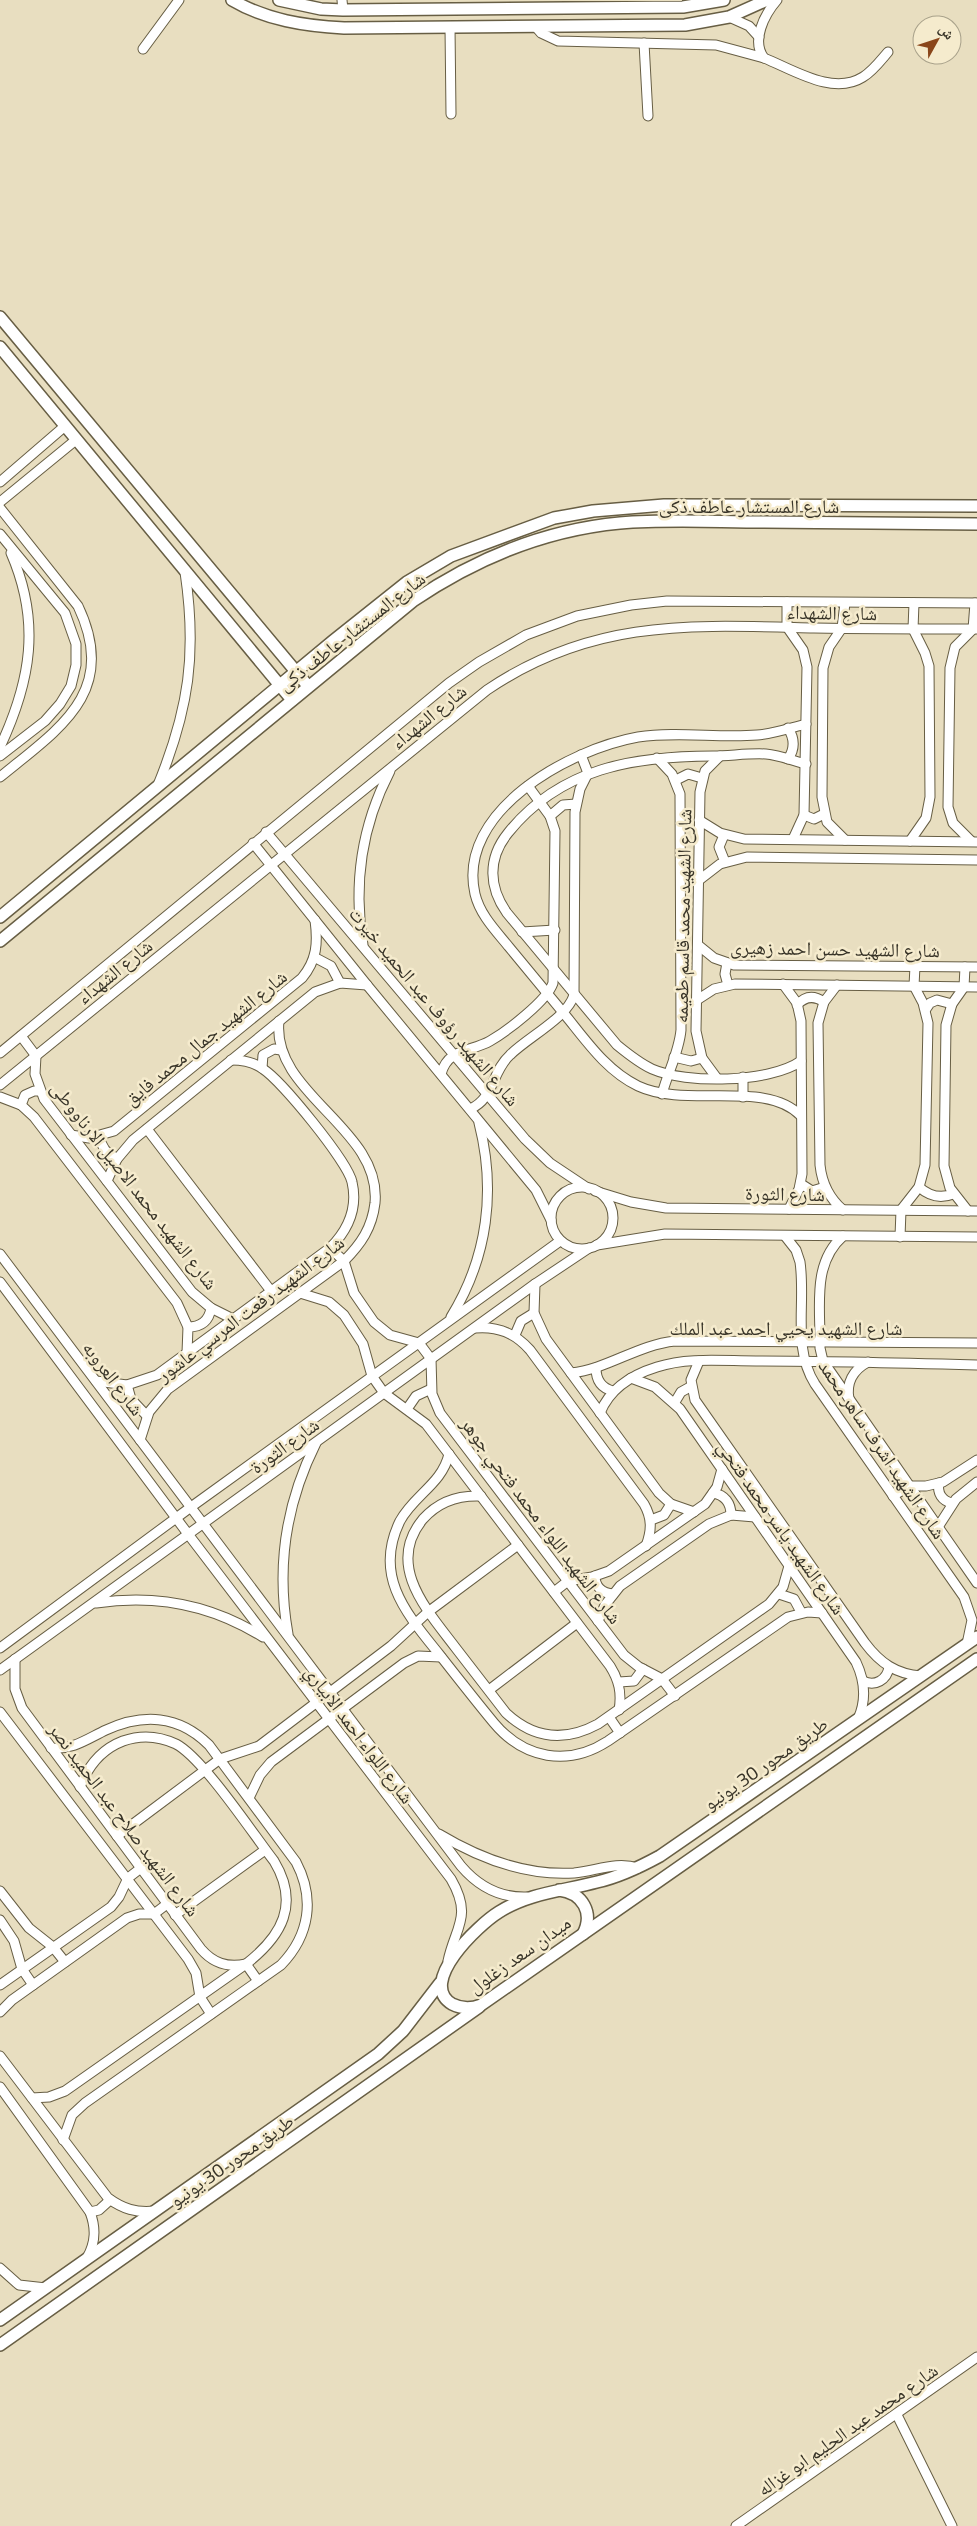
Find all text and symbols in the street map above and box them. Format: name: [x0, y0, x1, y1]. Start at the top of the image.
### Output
north arrow: [912, 15, 962, 65]
text: ش: [935, 19, 960, 44]
street label: شارع المستشار عاطف ذكى: [659, 491, 839, 520]
street label: شارع المستشار عاطف ذكى: [271, 564, 431, 698]
street label: شارع الشهداء: [786, 597, 878, 627]
street label: شارع الشهداء: [384, 676, 472, 756]
street label: شارع الشهيد محمد قاسم طعيمه: [666, 809, 698, 1023]
street label: شارع الشهيد رؤوف عبد الحميد خيرت: [343, 900, 527, 1112]
street label: شارع الشهداء: [70, 931, 158, 1011]
street label: شارع الشهيد حسن احمد زهيرى: [730, 932, 940, 964]
street label: شارع الشهيد جمال محمد فايق: [117, 962, 293, 1112]
street label: شارع الشهيد محمد الاصيل الارناووطى: [44, 1075, 226, 1295]
street label: شارع الثورة: [745, 1178, 825, 1208]
street label: شارع الشهيد رفعت المرسي عاشور: [149, 1228, 351, 1390]
street label: شارع الشهيد يحيي احمد عبد الملك: [670, 1313, 902, 1343]
street label: شارع العروبه: [76, 1334, 152, 1422]
street label: شارع الشهيد اشرف ساهر محمد: [812, 1354, 954, 1544]
street label: شارع الشهيد اللواء محمد فتحي جوهر: [452, 1409, 630, 1631]
street label: شارع الثورة: [243, 1410, 325, 1480]
street label: شارع الشهيد ياسر محمد فتحي: [709, 1434, 853, 1621]
street label: شارع اللواء احمد الابياري: [297, 1658, 422, 1811]
street label: طريق محور 30 يونيو: [697, 1709, 833, 1817]
street label: شارع الشهيد صلاح عبد الحميد نصر: [42, 1715, 208, 1922]
street label: ميدان سعد زغلول: [462, 1908, 576, 2000]
street label: طريق محور 30 يونيو: [163, 2106, 299, 2214]
street label: شارع محمد عبد الحليم ابو غزاله: [751, 2355, 943, 2503]

